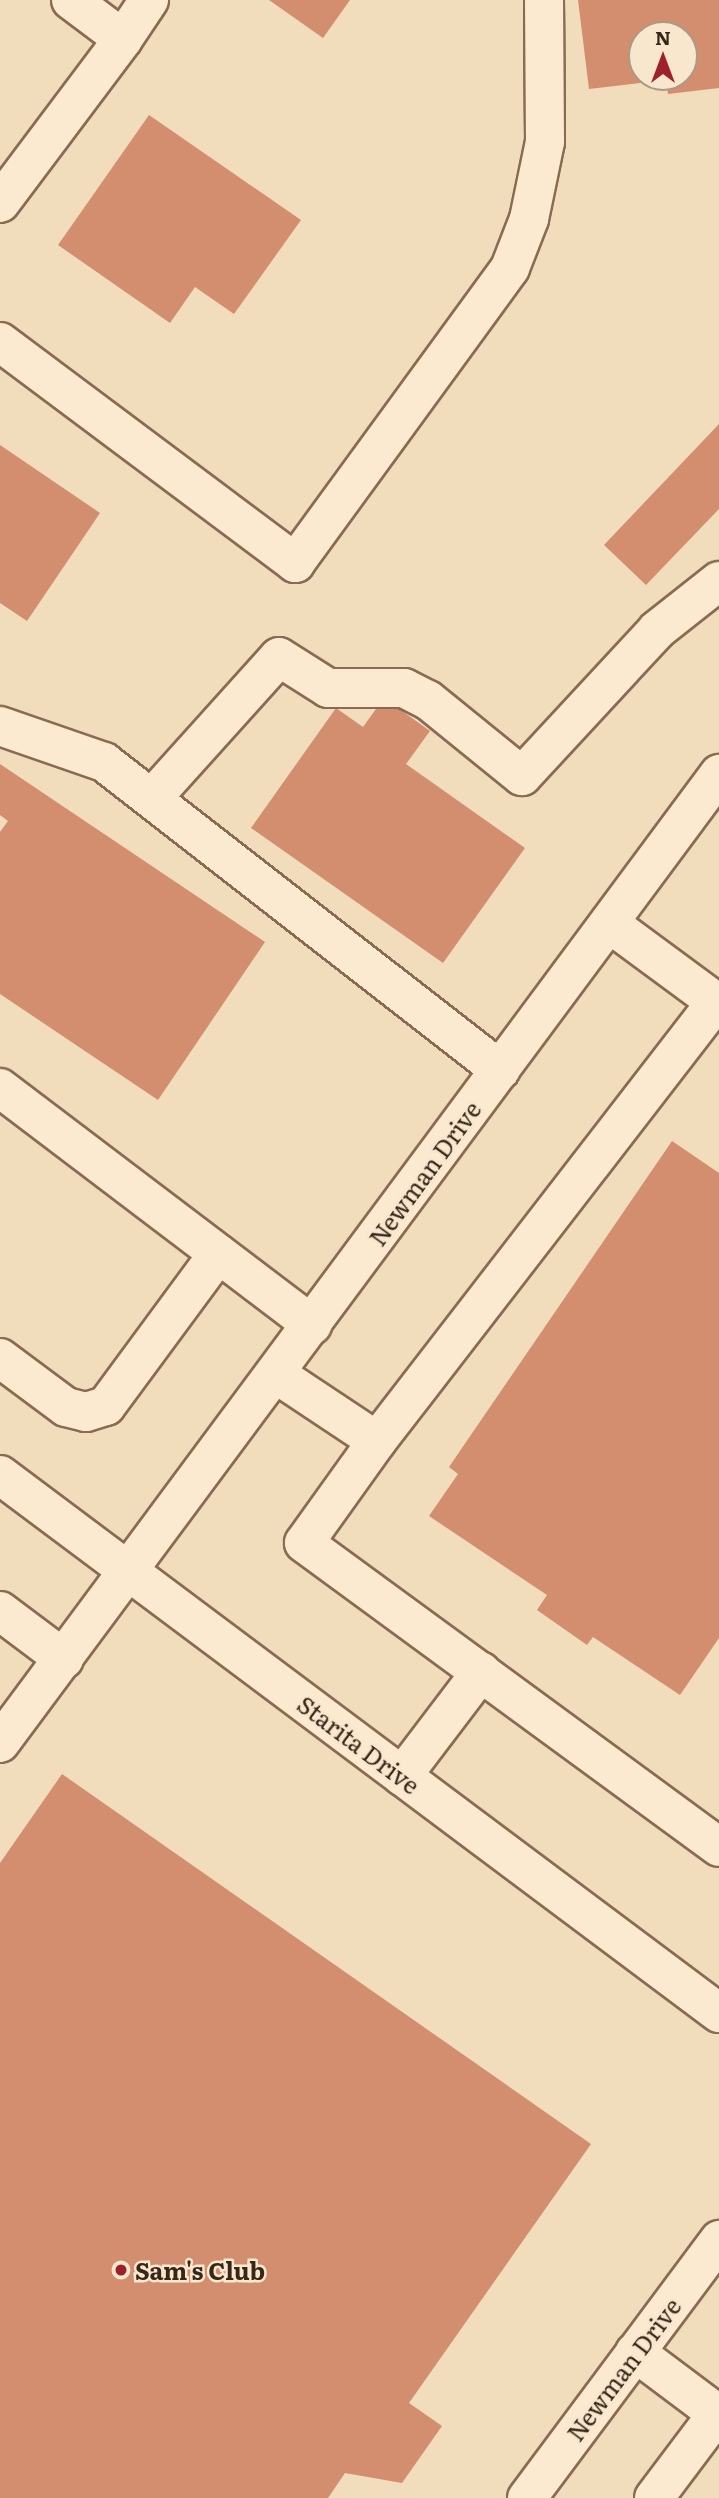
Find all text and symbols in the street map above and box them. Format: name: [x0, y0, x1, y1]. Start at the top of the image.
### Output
north arrow: [628, 21, 698, 91]
text: N: [655, 23, 671, 51]
street label: Newman Drive: [362, 1095, 486, 1251]
street label: Starita Drive: [292, 1689, 426, 1799]
place label: Sam's Club: [135, 2256, 265, 2284]
marker: Sam's Club: [113, 2262, 129, 2278]
street label: Newman Drive: [560, 2292, 686, 2446]

